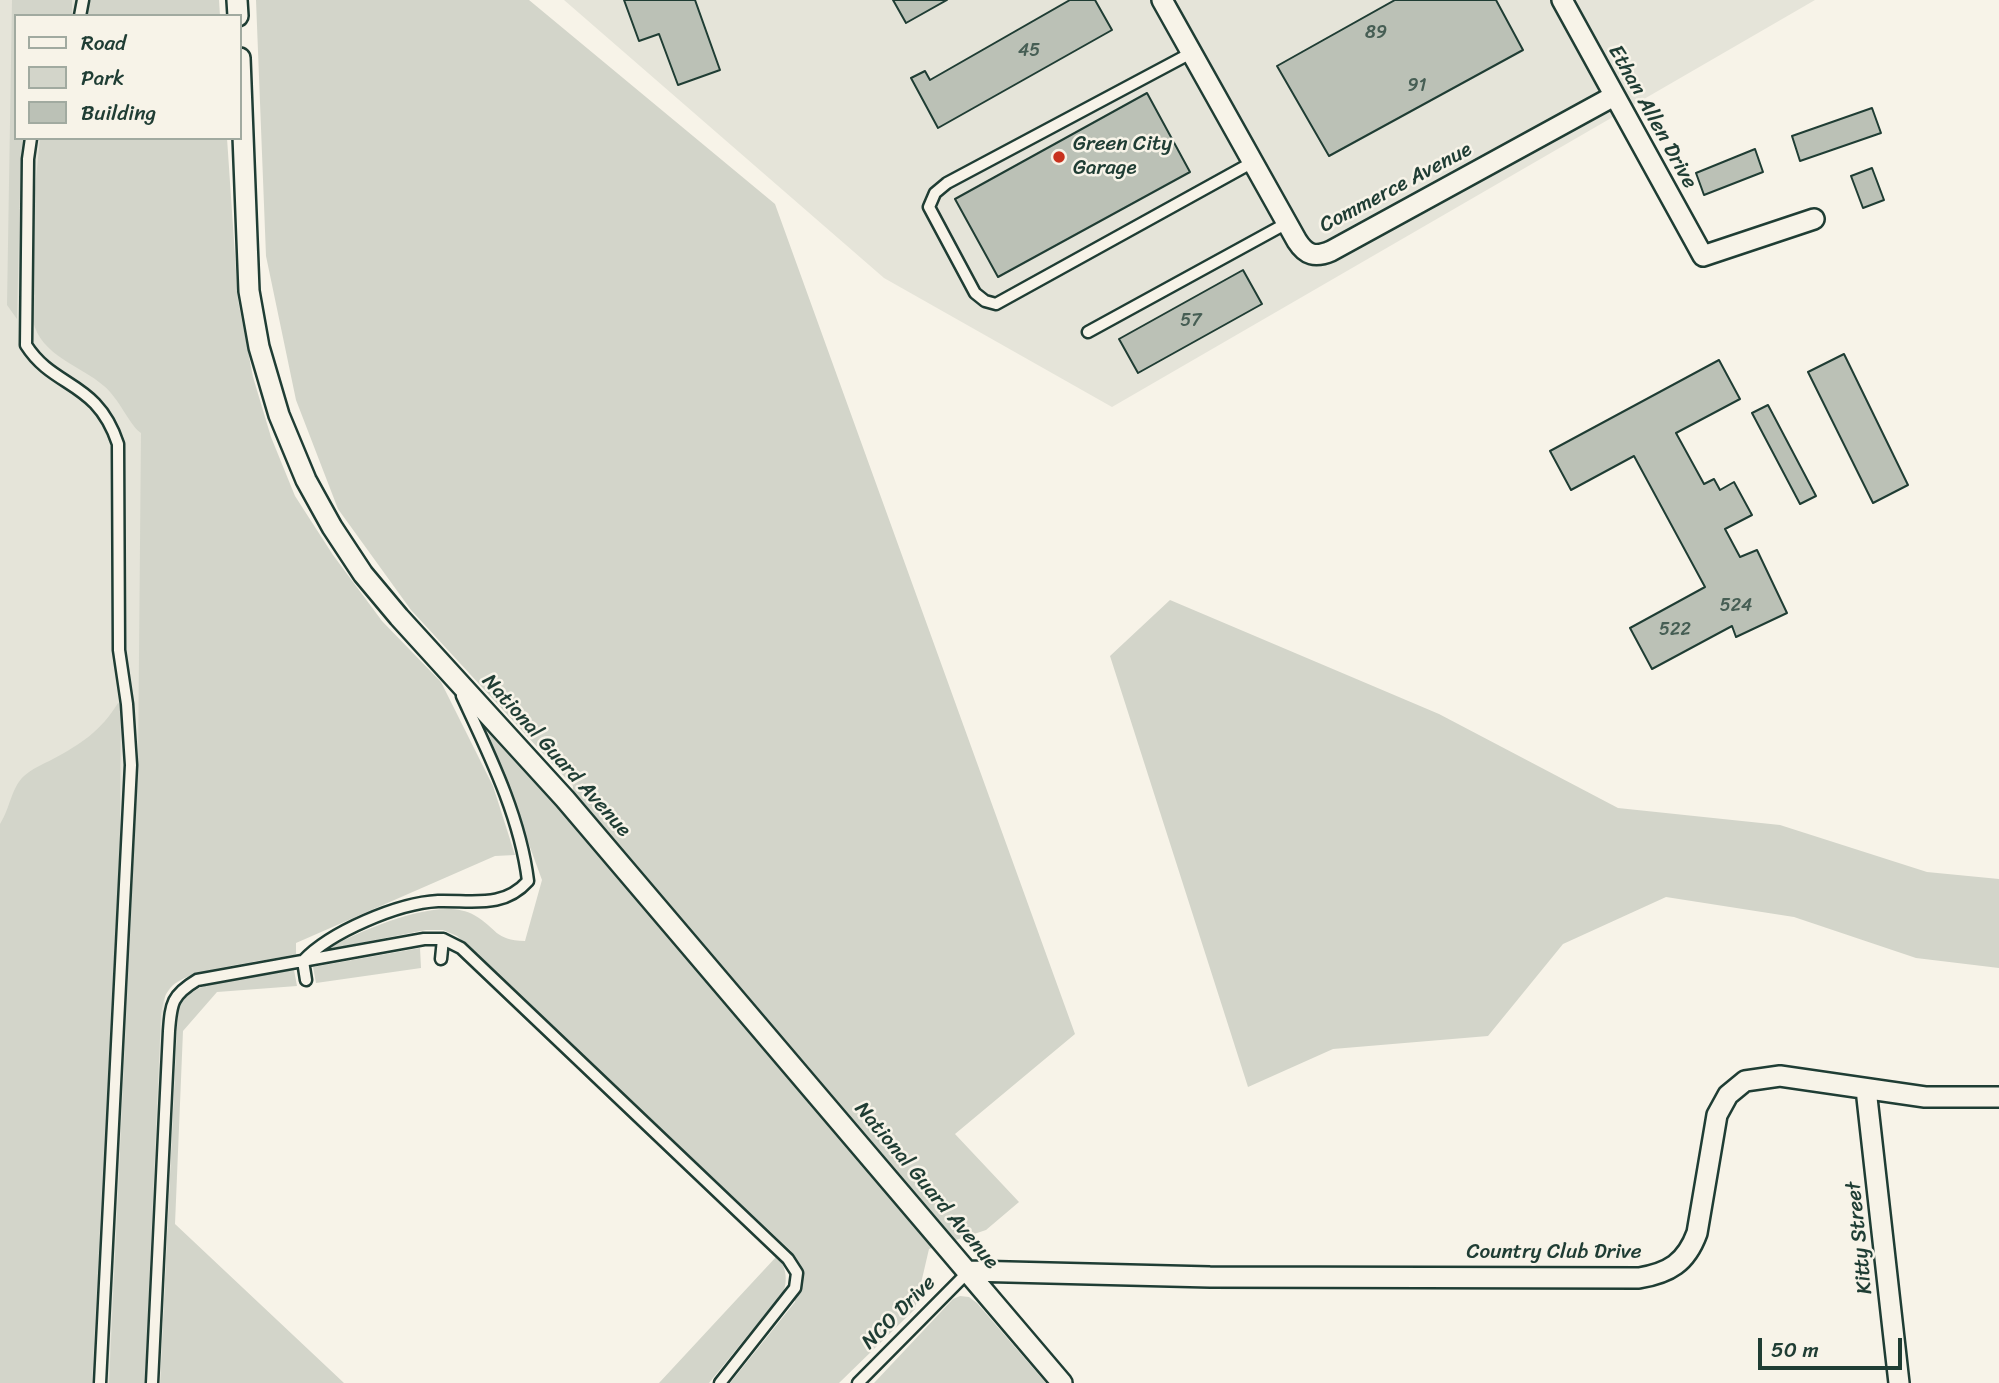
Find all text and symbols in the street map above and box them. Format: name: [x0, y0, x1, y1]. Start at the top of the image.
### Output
legend: [14, 14, 242, 140]
house number: 89: [1365, 22, 1387, 44]
text: Road: [81, 24, 126, 62]
house number: 45: [1018, 40, 1040, 62]
street label: Ethan Allen Drive: [1602, 41, 1702, 193]
text: Park: [81, 59, 124, 97]
house number: 91: [1408, 75, 1426, 97]
text: Building: [81, 94, 156, 132]
place label: Green City Garage: [1073, 132, 1172, 182]
street label: Commerce Avenue: [1316, 137, 1476, 239]
marker: Green City Garage: [1051, 149, 1067, 165]
house number: 57: [1180, 310, 1202, 332]
house number: 524: [1720, 595, 1752, 617]
house number: 522: [1659, 619, 1691, 641]
street label: National Guard Avenue: [476, 669, 636, 843]
street label: National Guard Avenue: [849, 1097, 1003, 1275]
street label: Kitty Street: [1842, 1180, 1878, 1296]
street label: Country Club Drive: [1466, 1240, 1642, 1266]
street label: NCO Drive: [857, 1271, 941, 1355]
scale bar: [1761, 1324, 1904, 1368]
text: 50 m: [1771, 1331, 1819, 1369]

